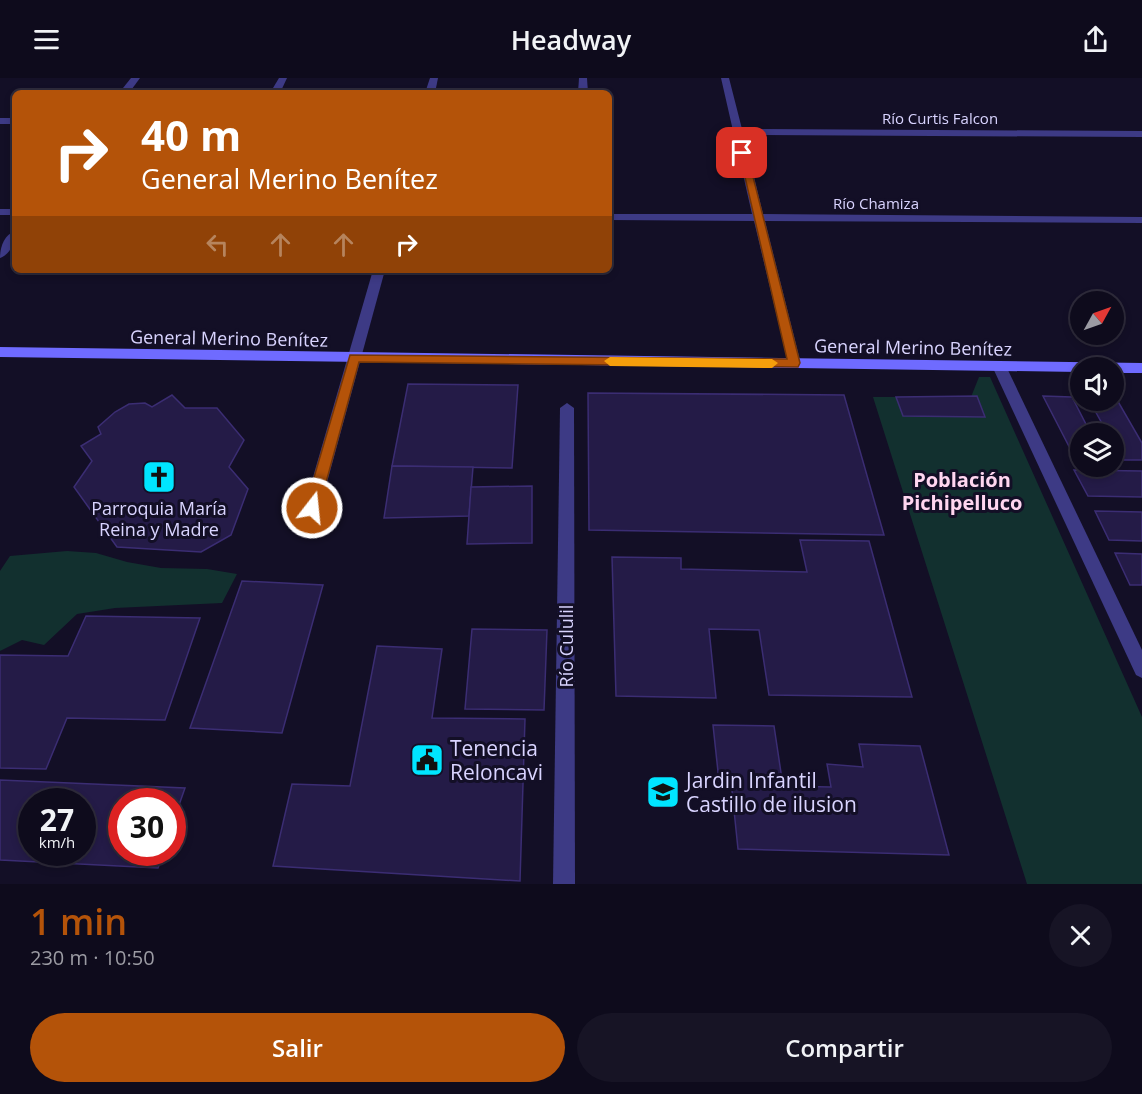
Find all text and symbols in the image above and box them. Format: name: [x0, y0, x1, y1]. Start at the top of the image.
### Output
text: Headway: [511, 21, 631, 58]
icon: menu: [30, 23, 63, 56]
icon: share: [1079, 23, 1112, 56]
text: 40 m: [141, 106, 241, 163]
street label: Río Curtis Falcon: [882, 108, 998, 128]
icon: right: [42, 114, 120, 192]
pin: [716, 127, 767, 178]
icon: arrive: [725, 136, 758, 169]
text: General Merino Benítez: [141, 160, 438, 197]
street label: Río Chamiza: [833, 193, 919, 213]
icon: left: [201, 228, 234, 261]
icon: ahead: [264, 228, 297, 261]
icon: ahead: [327, 228, 360, 261]
icon: right: [390, 228, 423, 261]
north arrow: [1070, 291, 1124, 345]
map controls: [1070, 291, 1124, 477]
street label: General Merino Benítez: [130, 324, 328, 352]
street label: General Merino Benítez: [814, 333, 1012, 361]
button: sound: [1070, 357, 1124, 411]
button: layers: [1070, 423, 1124, 477]
church icon: Parroquia María Reina y Madre: [141, 459, 177, 495]
district label: Población Pichipelluco: [902, 466, 1022, 516]
position arrow: [280, 476, 344, 540]
place label: Parroquia María Reina y Madre: [91, 496, 227, 541]
street label: Río Cululil: [554, 605, 578, 687]
place label: Tenencia Reloncavi: [450, 734, 543, 786]
public building icon: Tenencia Reloncavi: [409, 742, 445, 778]
place label: Jardin Infantil Castillo de ilusion: [684, 766, 857, 818]
school or university icon: Jardin Infantil Castillo de ilusion: [645, 774, 681, 810]
speed limit sign: 30: [108, 788, 186, 866]
text: 27: [40, 799, 74, 840]
text: km/h: [39, 832, 75, 852]
text: 1 min: [30, 897, 127, 946]
button: close: [1049, 904, 1112, 967]
text: 230 m · 10:50: [30, 944, 155, 971]
button: Salir: [30, 1013, 565, 1082]
button: Compartir: [577, 1013, 1112, 1082]

